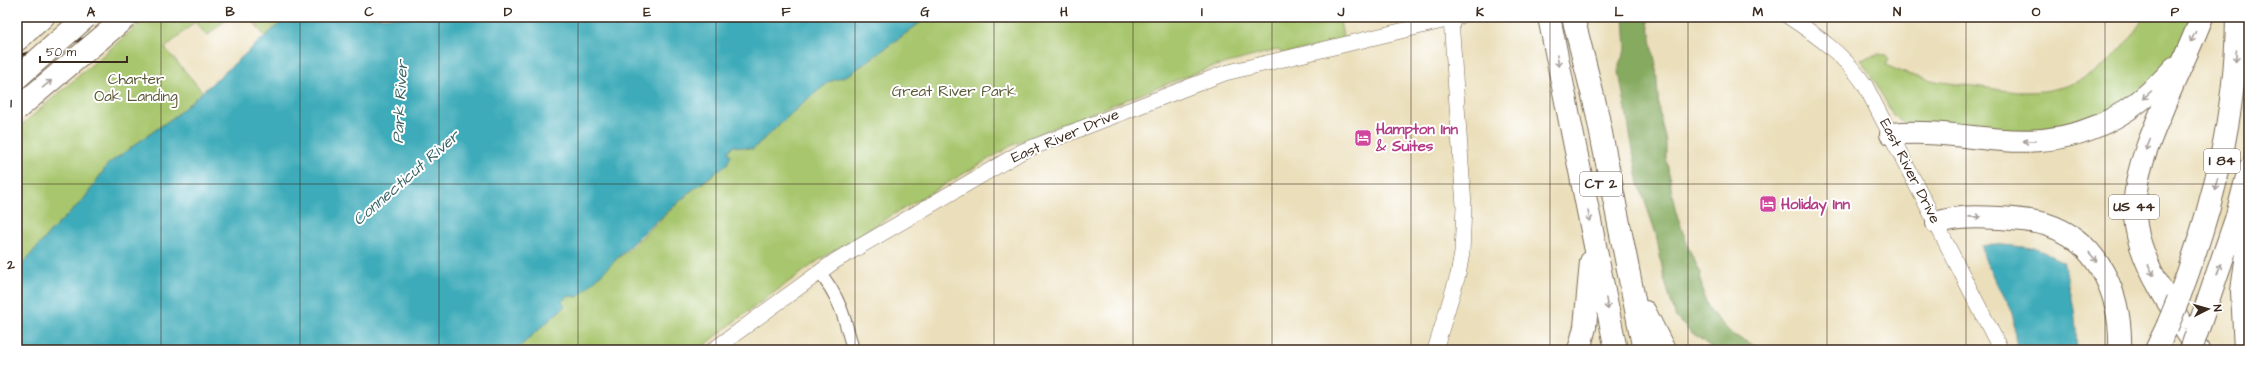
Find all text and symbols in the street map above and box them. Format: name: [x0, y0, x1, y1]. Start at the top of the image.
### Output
text: A: [87, 3, 96, 21]
text: B: [225, 3, 235, 21]
text: C: [364, 3, 374, 21]
text: D: [504, 3, 513, 21]
text: E: [643, 3, 651, 21]
text: F: [781, 3, 791, 21]
text: G: [920, 3, 930, 21]
text: H: [1060, 3, 1068, 21]
text: I: [1201, 3, 1203, 21]
text: J: [1337, 3, 1345, 21]
text: K: [1476, 3, 1484, 21]
text: L: [1614, 3, 1624, 21]
text: M: [1753, 3, 1764, 21]
text: N: [1893, 3, 1901, 21]
text: O: [2032, 3, 2041, 21]
text: P: [2171, 3, 2180, 21]
one-way arrow: [2189, 31, 2196, 43]
scale bar: [40, 38, 127, 64]
text: 50 m: [46, 44, 77, 61]
one-way arrow: [2232, 49, 2239, 62]
one-way arrow: [1554, 54, 1562, 67]
water label: Park River: [387, 58, 413, 144]
park label: Charter Oak Landing: [94, 69, 178, 108]
one-way arrow: [41, 79, 52, 88]
park label: Great River Park: [892, 81, 1016, 102]
one-way arrow: [2142, 91, 2153, 100]
text: 1: [10, 94, 12, 112]
street label: East River Drive: [1008, 104, 1122, 168]
street label: East River Drive: [1874, 115, 1946, 227]
place label: Hampton Inn & Suites: [1375, 119, 1459, 157]
water label: Connecticut River: [348, 124, 466, 230]
hotel icon: Hampton Inn & Suites: [1353, 128, 1373, 148]
one-way arrow: [2023, 137, 2036, 145]
one-way arrow: [2143, 138, 2151, 150]
road number: I 84: [2204, 149, 2240, 173]
road number: CT 2: [1580, 172, 1622, 196]
one-way arrow: [2212, 177, 2219, 190]
hotel icon: Holiday Inn: [1758, 194, 1778, 214]
place label: Holiday Inn: [1781, 194, 1850, 216]
road number: US 44: [2109, 195, 2159, 219]
one-way arrow: [1585, 209, 1593, 222]
one-way arrow: [1968, 213, 1981, 221]
one-way arrow: [2089, 252, 2098, 262]
text: 2: [6, 256, 15, 274]
one-way arrow: [2148, 263, 2155, 275]
one-way arrow: [2216, 263, 2223, 276]
north arrow: [2188, 289, 2228, 329]
one-way arrow: [1603, 297, 1611, 310]
text: N: [2210, 304, 2225, 312]

